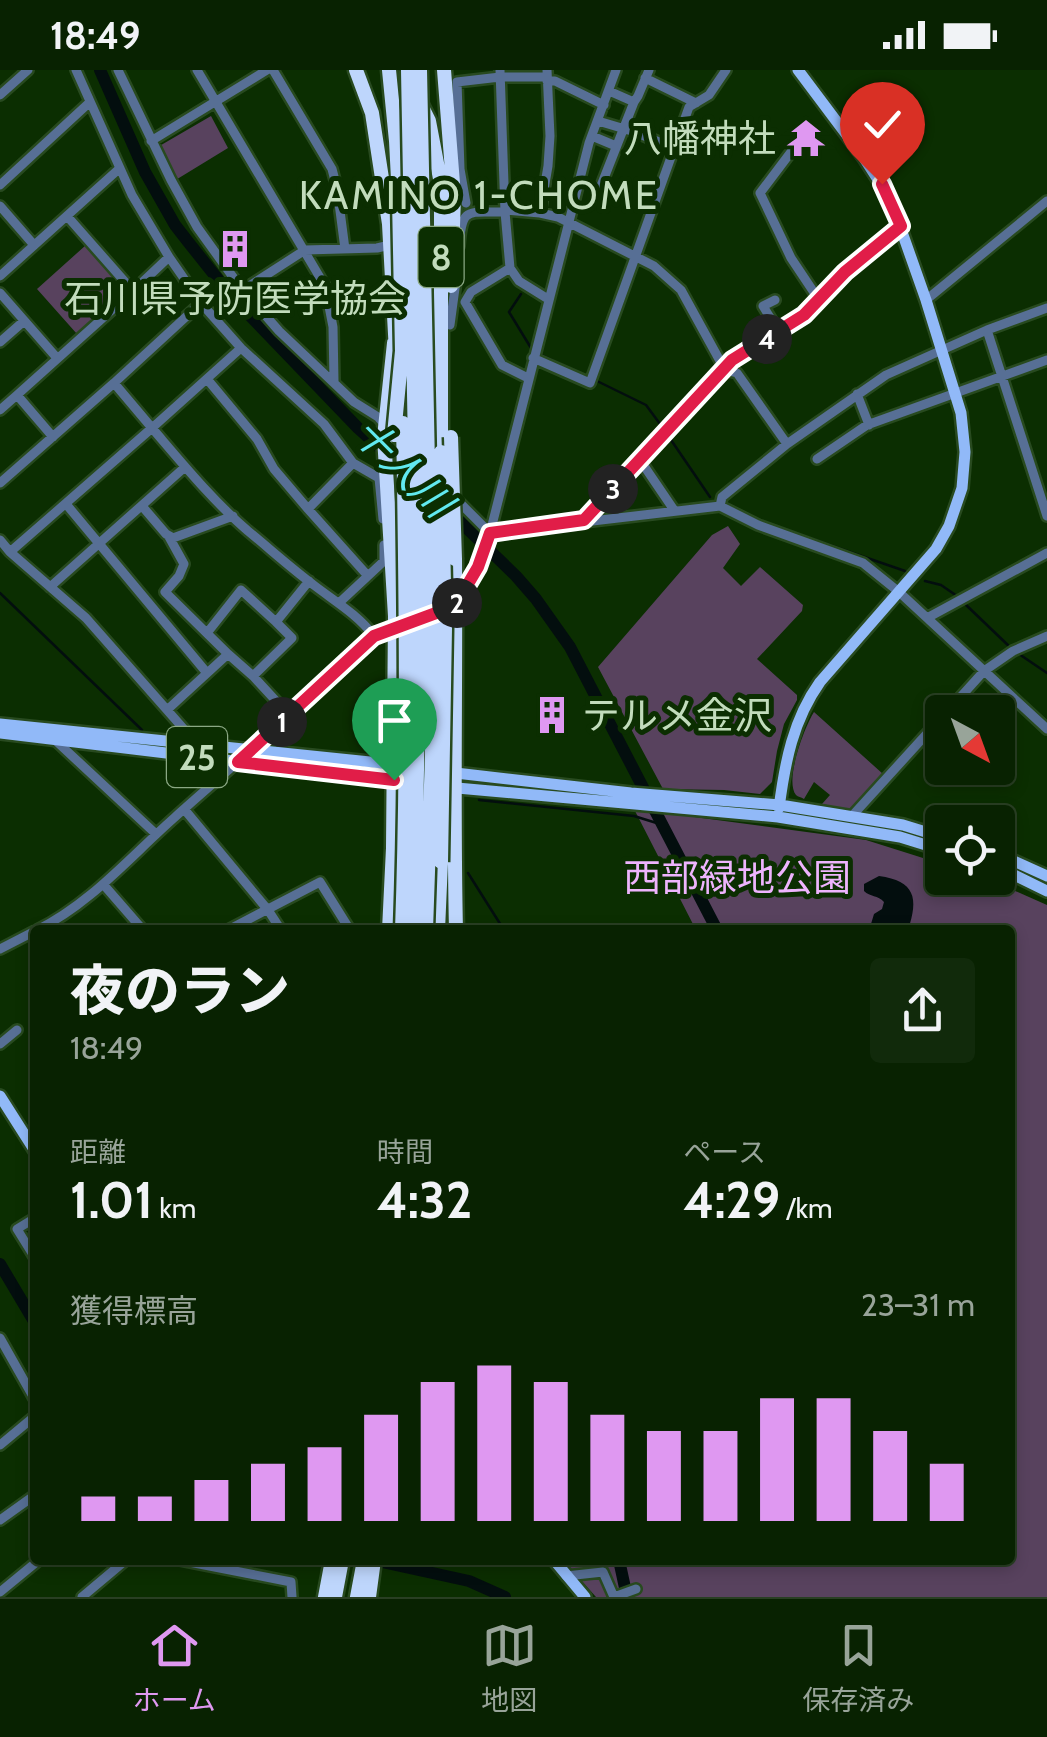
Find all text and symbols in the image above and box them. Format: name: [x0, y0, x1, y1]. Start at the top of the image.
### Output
text: 18:49: [50, 12, 140, 59]
pin: [840, 82, 925, 185]
icon: check: [855, 97, 910, 152]
place label: 八幡神社: [624, 115, 776, 162]
temple icon: 八幡神社: [785, 117, 827, 159]
district label: KAMINO 1-CHOME: [299, 170, 659, 219]
road number: 8: [418, 227, 464, 287]
building icon: 石川県予防医学協会: [214, 228, 256, 270]
place label: 石川県予防医学協会: [64, 275, 406, 322]
pin: 4: [742, 314, 792, 364]
text: 4: [758, 322, 776, 356]
water label: 十人川: [343, 407, 466, 530]
pin: 3: [588, 464, 638, 514]
text: 3: [605, 472, 621, 506]
pin: 2: [432, 578, 482, 628]
text: 2: [450, 586, 464, 620]
pin: [352, 678, 437, 781]
place label: テルメ金沢: [582, 692, 772, 739]
icon: arrive: [367, 693, 422, 748]
building icon: テルメ金沢: [531, 694, 573, 736]
north arrow: [925, 695, 1015, 785]
map controls: [925, 695, 1015, 895]
pin: 1: [257, 697, 307, 747]
text: 1: [277, 705, 287, 739]
road number: 25: [167, 727, 227, 787]
button: locate: [925, 805, 1015, 895]
park label: 西部緑地公園: [623, 854, 851, 901]
text: 夜のラン: [70, 957, 290, 1024]
button: share: [870, 958, 975, 1063]
text: 18:49: [70, 1028, 143, 1067]
text: 距離: [70, 1135, 126, 1169]
text: 時間: [377, 1135, 433, 1169]
text: ペース: [683, 1135, 766, 1169]
text: 1.01: [70, 1170, 153, 1231]
text: 4:32: [377, 1170, 472, 1231]
text: 4:29: [683, 1170, 780, 1231]
text: km: [153, 1191, 196, 1225]
text: /km: [780, 1191, 832, 1225]
text: 23–31 m: [861, 1285, 975, 1324]
text: 獲得標高: [70, 1291, 198, 1330]
tab: ホーム: [133, 1618, 216, 1718]
tab: 地図: [481, 1618, 537, 1718]
tab: 保存済み: [802, 1618, 914, 1718]

